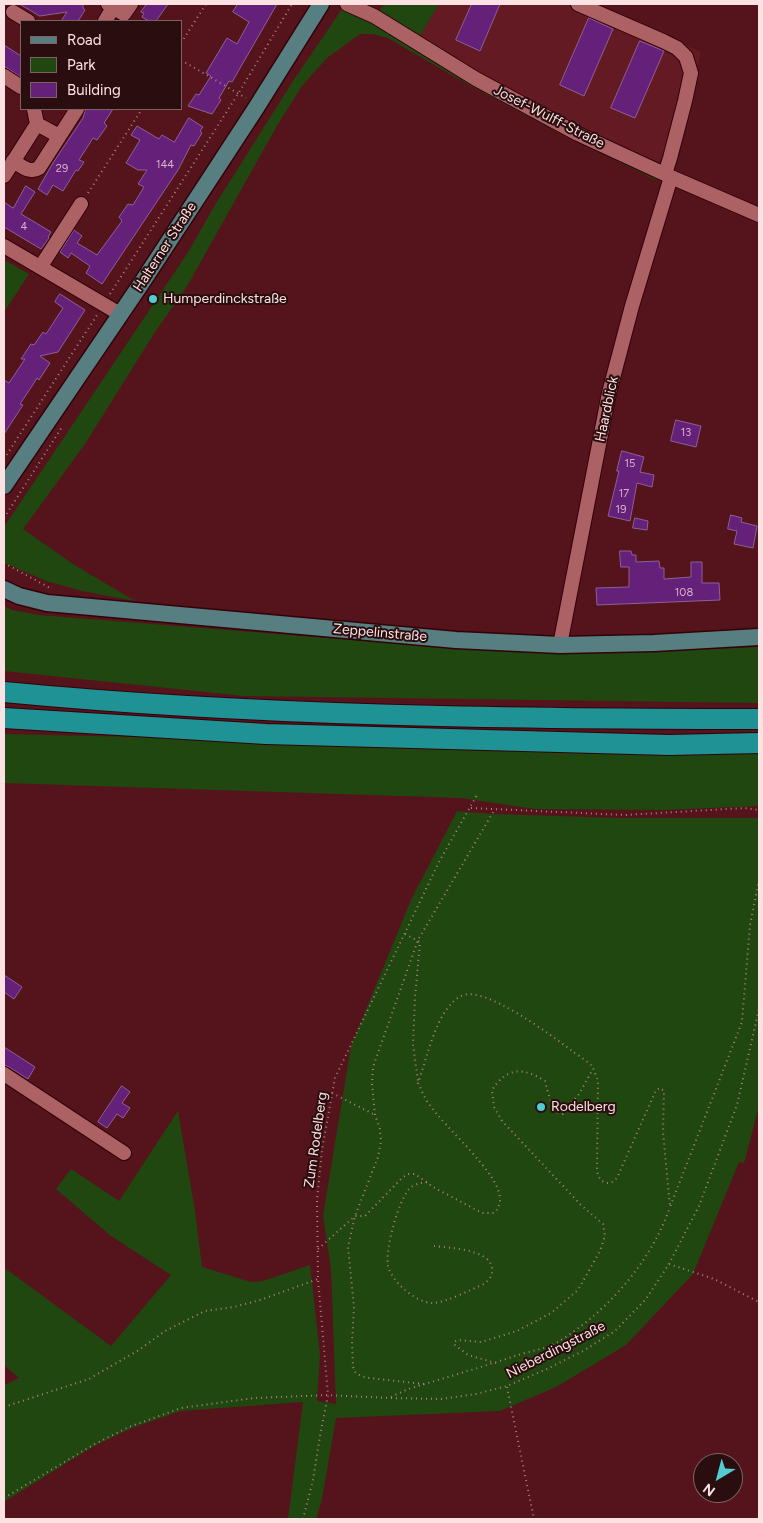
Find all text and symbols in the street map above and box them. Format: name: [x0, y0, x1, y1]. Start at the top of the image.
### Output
legend: [20, 20, 182, 110]
text: Road: [67, 31, 102, 49]
text: Park: [67, 56, 96, 74]
text: Building: [67, 81, 121, 99]
street label: Josef-Wulff-Straße: [491, 82, 607, 152]
house number: 144: [156, 158, 174, 172]
house number: 29: [56, 162, 68, 176]
street label: Halterner Straße: [130, 199, 200, 295]
house number: 4: [21, 220, 27, 234]
place label: Humperdinckstraße: [163, 291, 287, 307]
marker: Humperdinckstraße: [147, 293, 159, 305]
street label: Haardblick: [592, 375, 622, 443]
house number: 13: [681, 426, 691, 440]
house number: 15: [625, 457, 635, 471]
house number: 17: [619, 487, 629, 501]
house number: 19: [616, 503, 626, 517]
house number: 108: [675, 586, 693, 600]
street label: Zeppelinstraße: [332, 621, 428, 645]
street label: Zum Rodelberg: [301, 1091, 331, 1189]
place label: Rodelberg: [551, 1099, 616, 1115]
marker: Rodelberg: [535, 1101, 547, 1113]
street label: Nieberdingstraße: [504, 1318, 608, 1382]
north arrow: [693, 1453, 743, 1503]
text: N: [700, 1480, 719, 1500]

